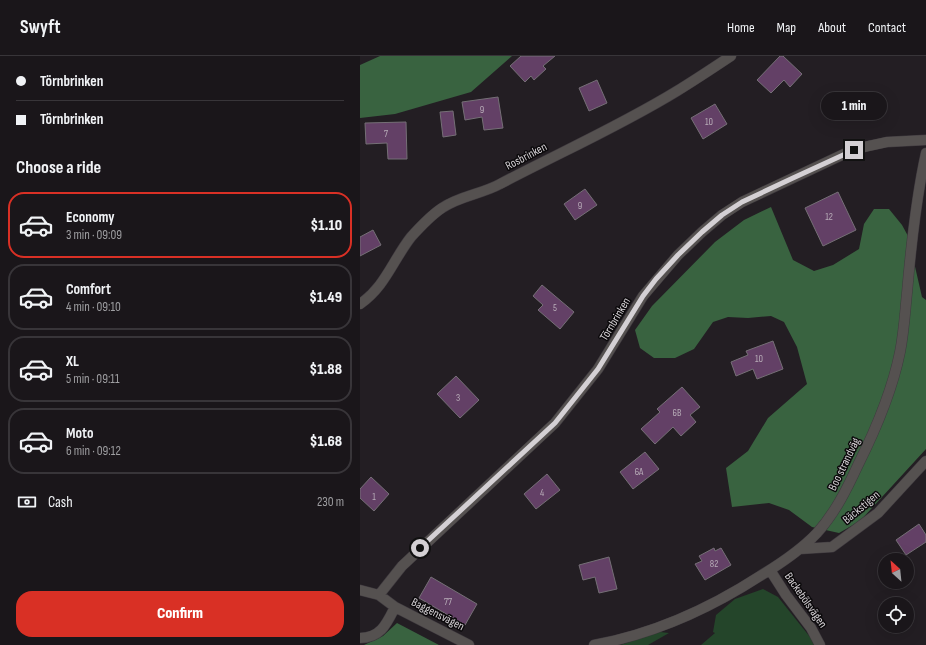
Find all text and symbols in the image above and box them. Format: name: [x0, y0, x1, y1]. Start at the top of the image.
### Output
text: Swyft: [20, 16, 61, 39]
text: Home: [727, 19, 755, 36]
text: Map: [777, 19, 796, 36]
text: About: [818, 19, 846, 36]
text: Contact: [868, 19, 906, 36]
text: Törnbrinken: [40, 72, 103, 91]
callout: 1 min: [821, 92, 887, 120]
text: 1 min: [842, 98, 866, 114]
house number: 9: [480, 104, 484, 116]
text: Törnbrinken: [40, 110, 103, 129]
house number: 10: [705, 116, 713, 128]
house number: 7: [384, 128, 388, 140]
street label: Rosbrinken: [503, 139, 550, 174]
route end: [845, 141, 863, 159]
text: Choose a ride: [16, 157, 101, 178]
house number: 9: [578, 200, 582, 212]
icon: car: [18, 207, 54, 243]
text: Economy: [66, 208, 115, 227]
house number: 12: [825, 211, 833, 223]
text: $1.10: [310, 216, 342, 235]
text: 3 min · 09:09: [66, 227, 122, 243]
icon: car: [18, 279, 54, 315]
text: Comfort: [66, 280, 111, 299]
text: $1.49: [309, 288, 342, 307]
street label: Törnbrinken: [597, 295, 634, 344]
text: 4 min · 09:10: [66, 299, 121, 315]
house number: 5: [553, 302, 557, 314]
icon: car: [18, 351, 54, 387]
text: XL: [66, 352, 79, 371]
house number: 10: [755, 353, 763, 365]
text: $1.88: [309, 360, 342, 379]
text: 5 min · 09:11: [66, 371, 119, 387]
house number: 3: [456, 392, 460, 404]
house number: 6B: [673, 407, 682, 419]
icon: car: [18, 423, 54, 459]
text: Moto: [66, 424, 93, 443]
text: $1.68: [310, 432, 342, 451]
street label: Boo strandväg: [825, 435, 864, 493]
text: 6 min · 09:12: [66, 443, 121, 459]
house number: 6A: [635, 466, 644, 478]
house number: 4: [540, 487, 544, 499]
street label: Bäckstigen: [840, 487, 883, 527]
icon: cash: [16, 491, 38, 513]
house number: 1: [372, 491, 376, 503]
text: Cash: [48, 493, 73, 512]
text: 230 m: [317, 494, 344, 510]
route start: [411, 539, 429, 557]
north arrow: [878, 553, 914, 589]
map controls: [878, 553, 914, 633]
house number: 82: [710, 558, 718, 570]
street label: Backebölsvägen: [781, 570, 830, 631]
button: Confirm: [16, 591, 344, 637]
street label: Baggensvägen: [409, 595, 467, 634]
house number: 77: [444, 596, 452, 608]
button: locate: [878, 597, 914, 633]

